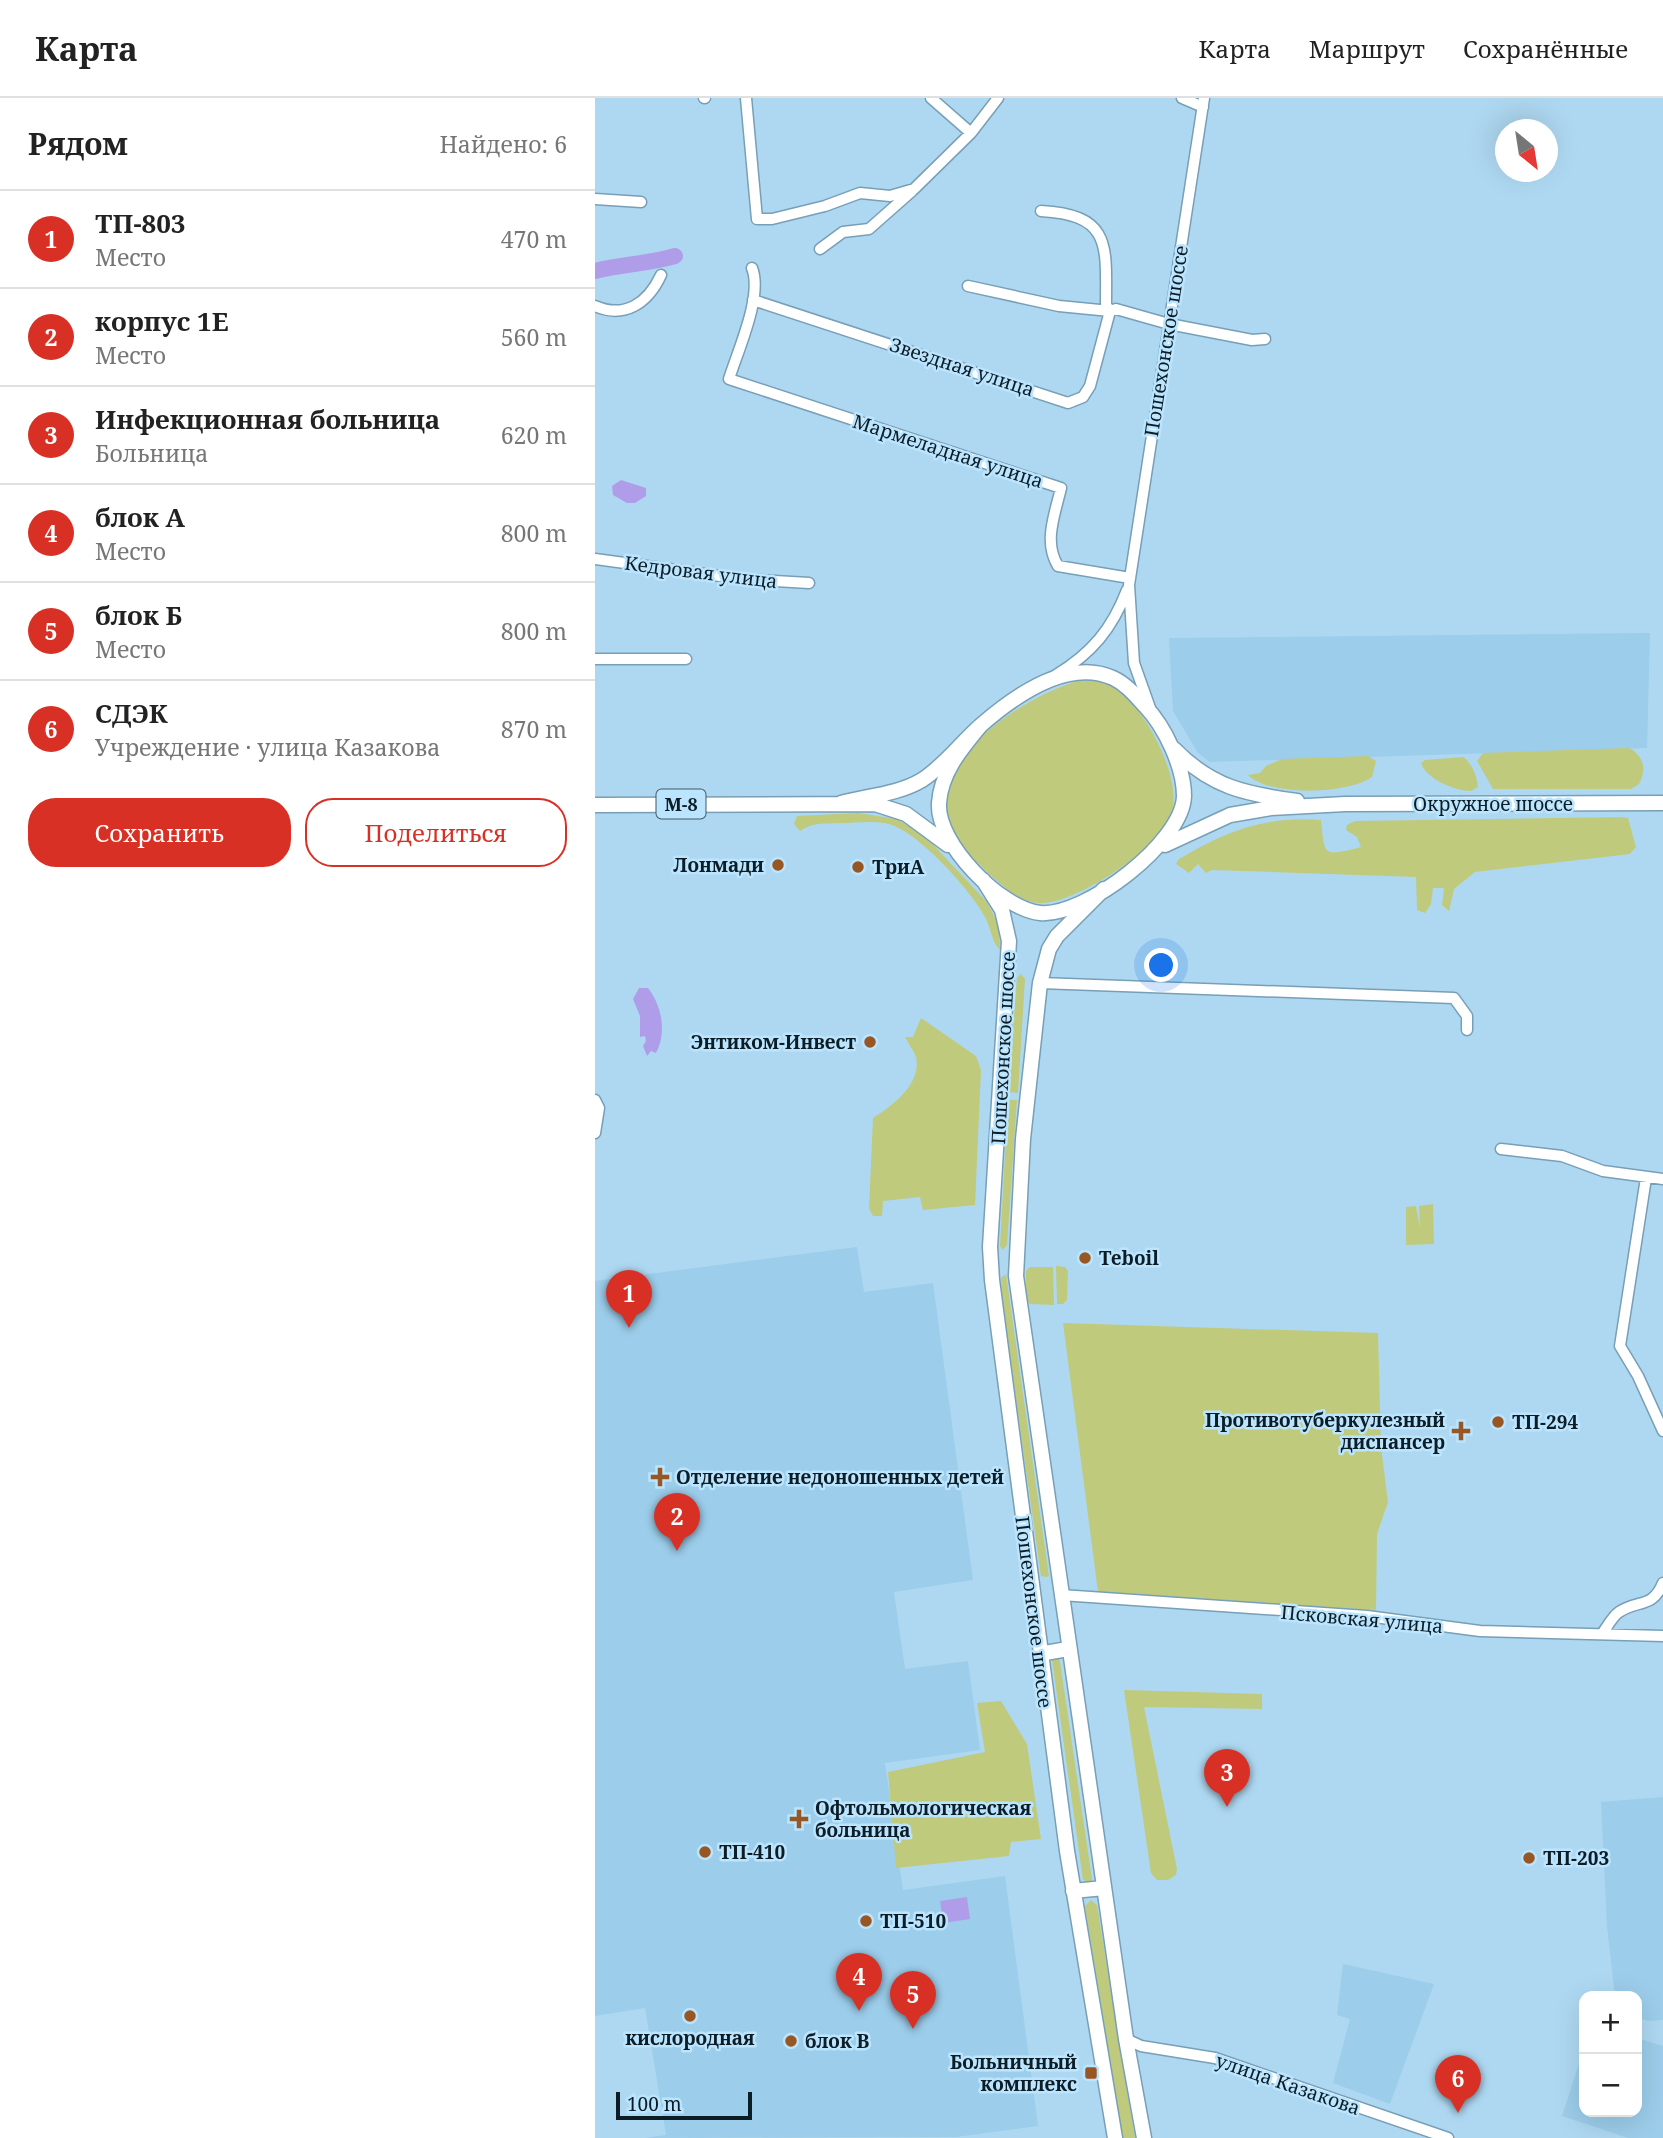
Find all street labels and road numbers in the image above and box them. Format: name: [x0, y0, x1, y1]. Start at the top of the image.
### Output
street label: Пошехонское шоссе: [1138, 244, 1194, 438]
street label: Звездная улица: [886, 331, 1038, 403]
street label: Мармеладная улица: [849, 408, 1047, 494]
street label: Кедровая улица: [623, 550, 779, 594]
road number: М-8: [657, 790, 705, 818]
street label: Окружное шоссе: [1413, 791, 1573, 817]
street label: Пошехонское шоссе: [985, 951, 1021, 1145]
street label: Пошехонское шоссе: [1009, 1515, 1059, 1709]
street label: Псковская улица: [1280, 1599, 1444, 1639]
street label: улица Казакова: [1212, 2047, 1364, 2121]

